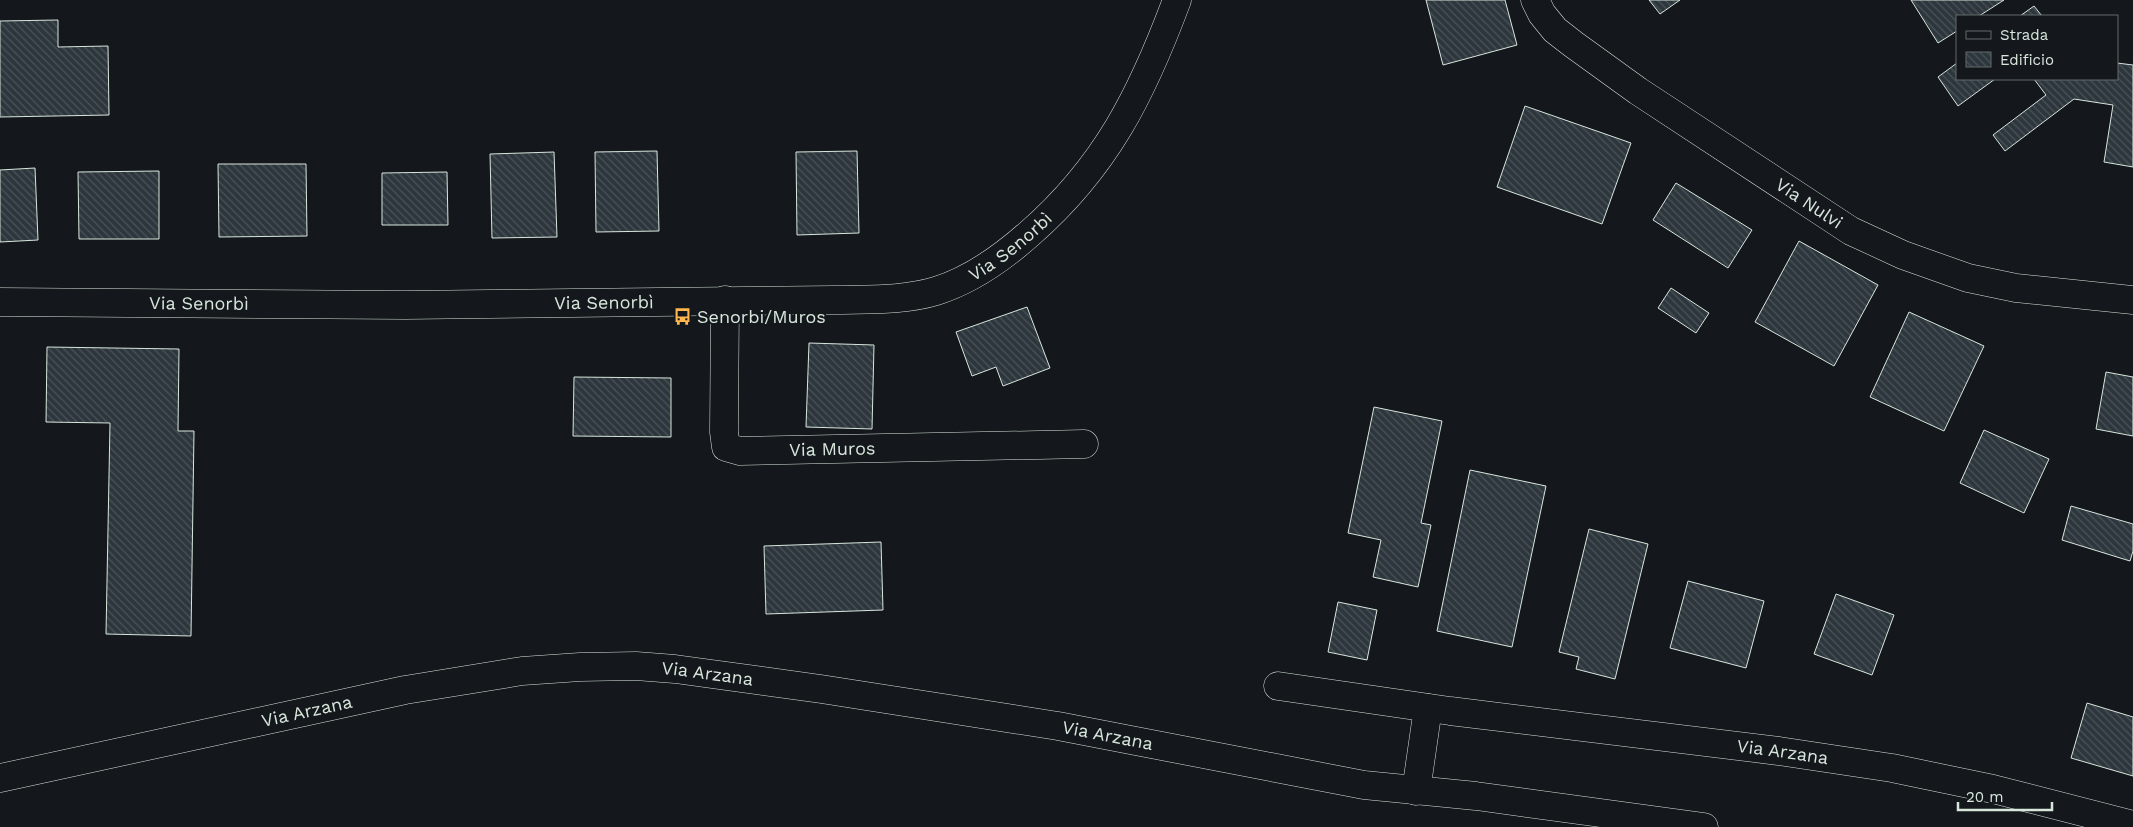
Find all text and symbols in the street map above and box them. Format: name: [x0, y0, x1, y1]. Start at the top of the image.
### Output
legend: [1956, 15, 2118, 80]
text: Strada: [2000, 26, 2049, 44]
text: Edificio: [2000, 51, 2054, 69]
street label: Via Nulvi: [1772, 173, 1847, 233]
street label: Via Senorbì: [965, 208, 1056, 285]
street label: Via Senorbì: [554, 291, 654, 313]
street label: Via Senorbì: [149, 292, 249, 314]
place label: Senorbi/Muros: [697, 306, 826, 327]
bus stop icon: Senorbi/Muros: [673, 307, 693, 327]
street label: Via Muros: [789, 437, 876, 460]
street label: Via Arzana: [661, 657, 755, 690]
street label: Via Arzana: [260, 691, 354, 731]
street label: Via Arzana: [1060, 716, 1155, 754]
street label: Via Arzana: [1736, 735, 1830, 768]
scale bar: [1958, 780, 2052, 812]
text: 20 m: [1966, 788, 2004, 806]

